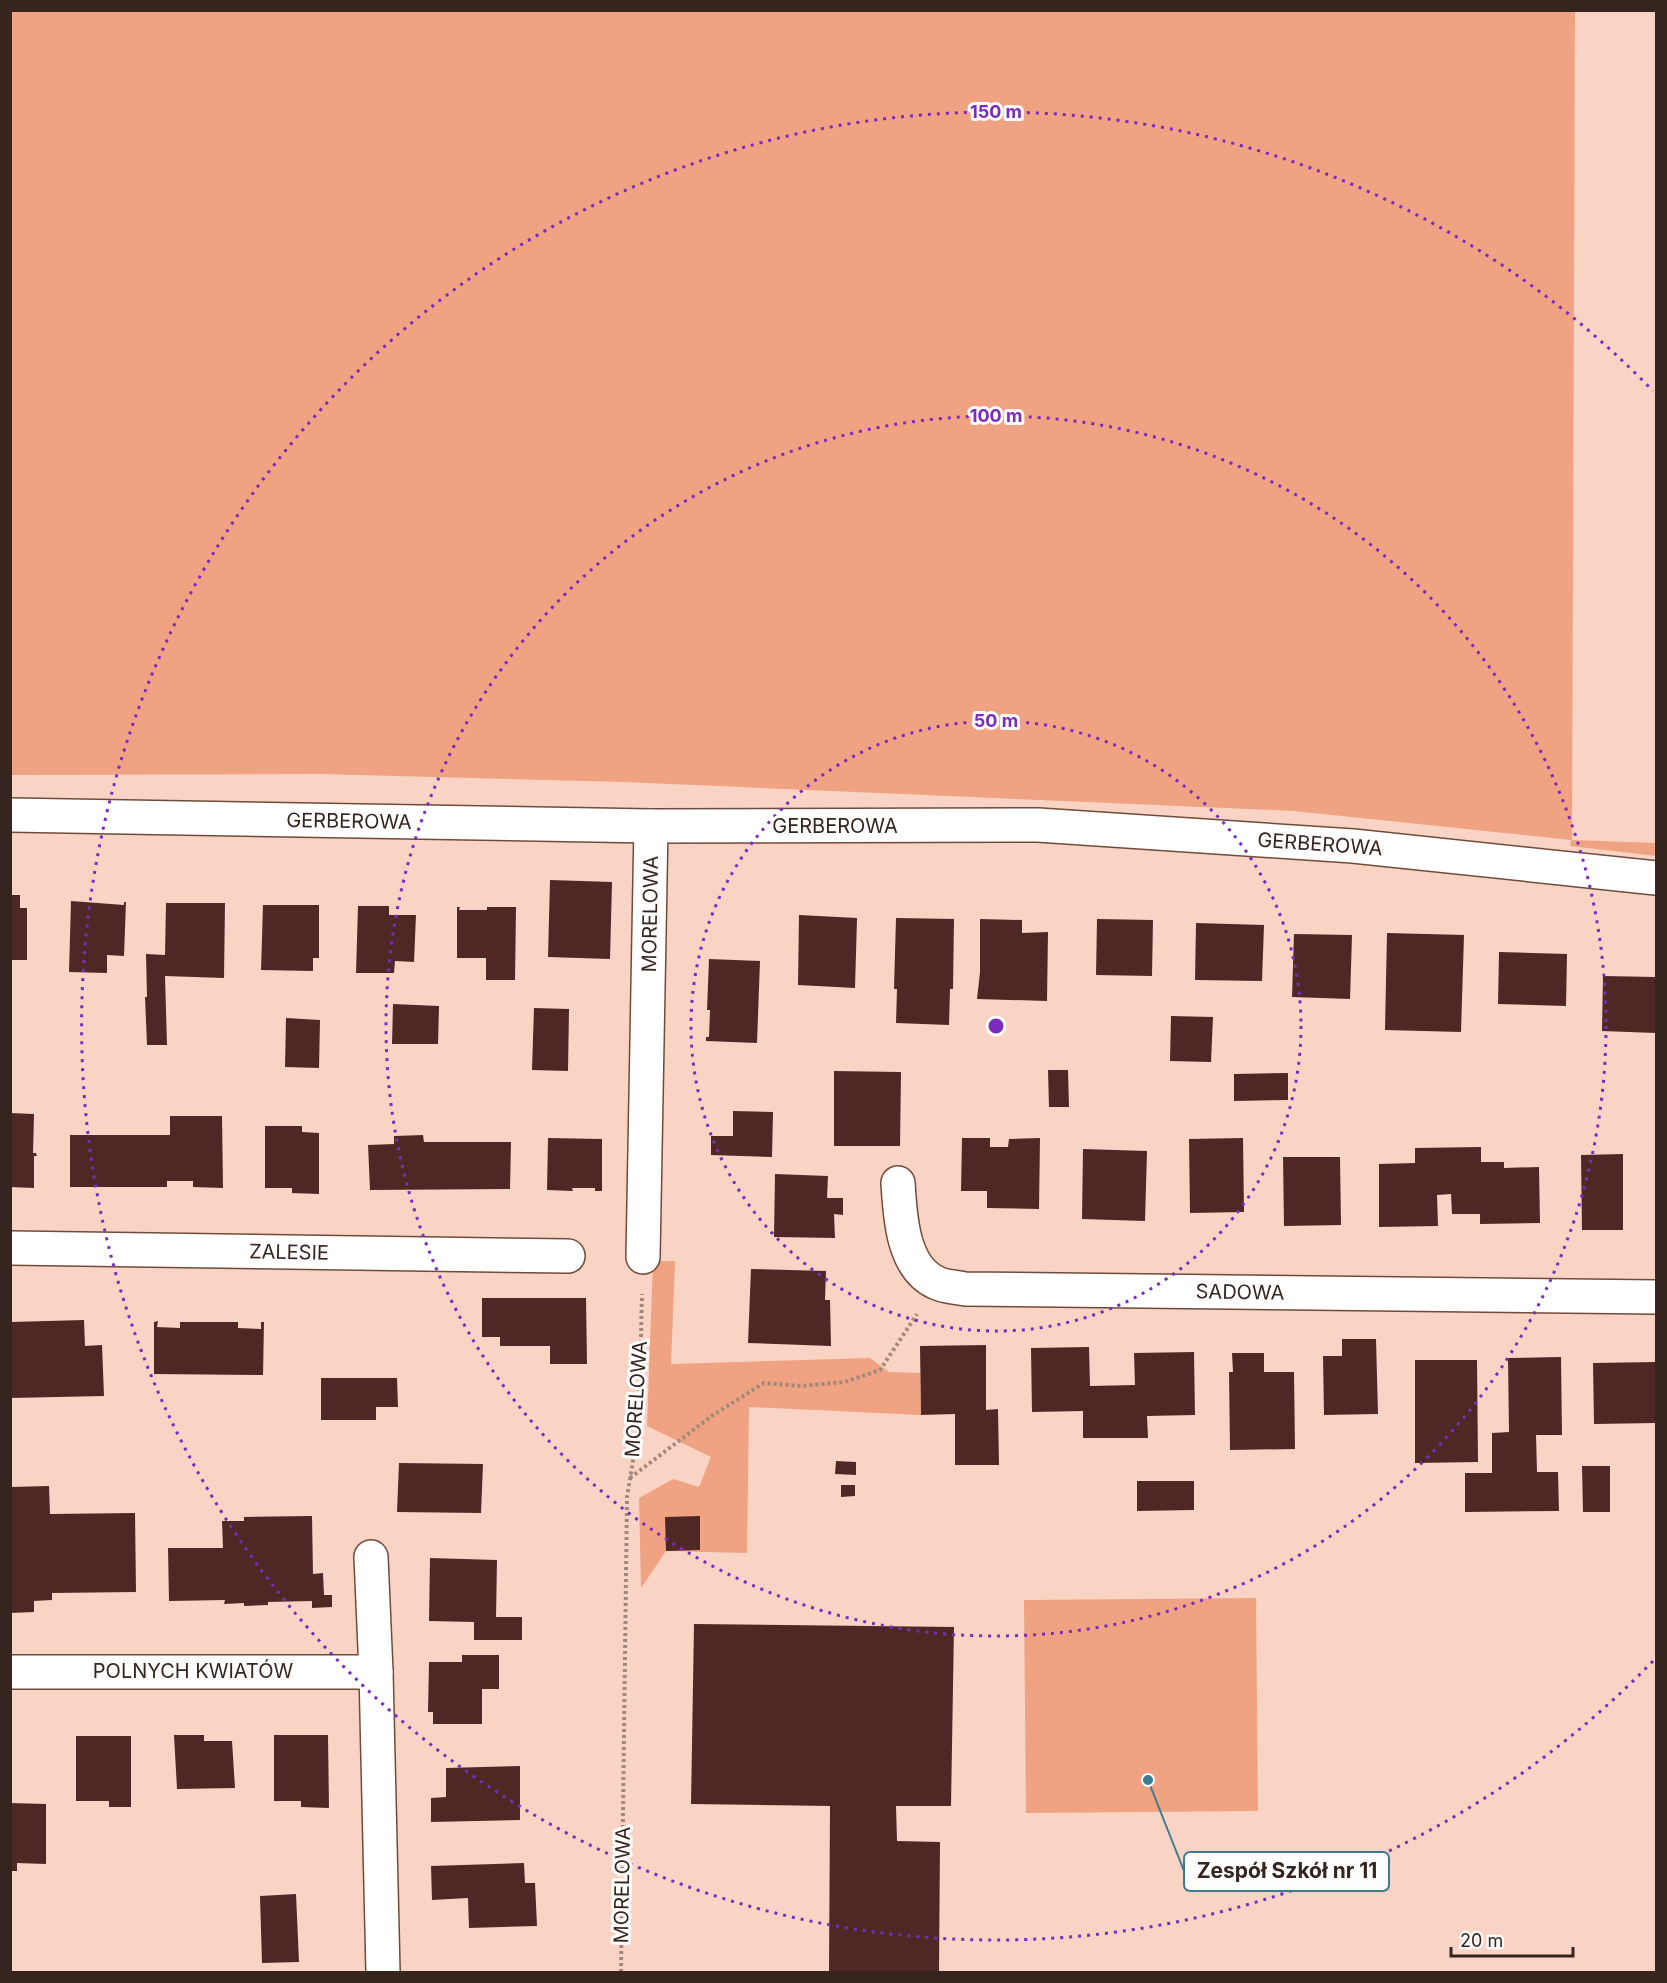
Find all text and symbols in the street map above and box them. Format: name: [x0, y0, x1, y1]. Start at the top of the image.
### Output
text: 150 m: [970, 101, 1022, 122]
text: 100 m: [970, 405, 1022, 426]
text: 50 m: [974, 710, 1018, 731]
street label: GERBEROWA: [286, 808, 412, 834]
street label: GERBEROWA: [772, 814, 898, 838]
street label: GERBEROWA: [1257, 828, 1384, 860]
street label: MORELOWA: [637, 855, 663, 973]
centre of rings: [986, 1016, 1006, 1036]
street label: ZALESIE: [249, 1239, 329, 1265]
street label: SADOWA: [1195, 1279, 1285, 1305]
street label: MORELOWA: [620, 1340, 652, 1458]
street label: POLNYCH KWIATÓW: [93, 1658, 293, 1683]
street label: MORELOWA: [609, 1826, 635, 1944]
callout: Zespół Szkół nr 11: [1184, 1852, 1389, 1891]
text: Zespół Szkół nr 11: [1197, 1858, 1377, 1883]
scale bar: [1451, 1920, 1572, 1958]
text: 20 m: [1460, 1930, 1503, 1951]

